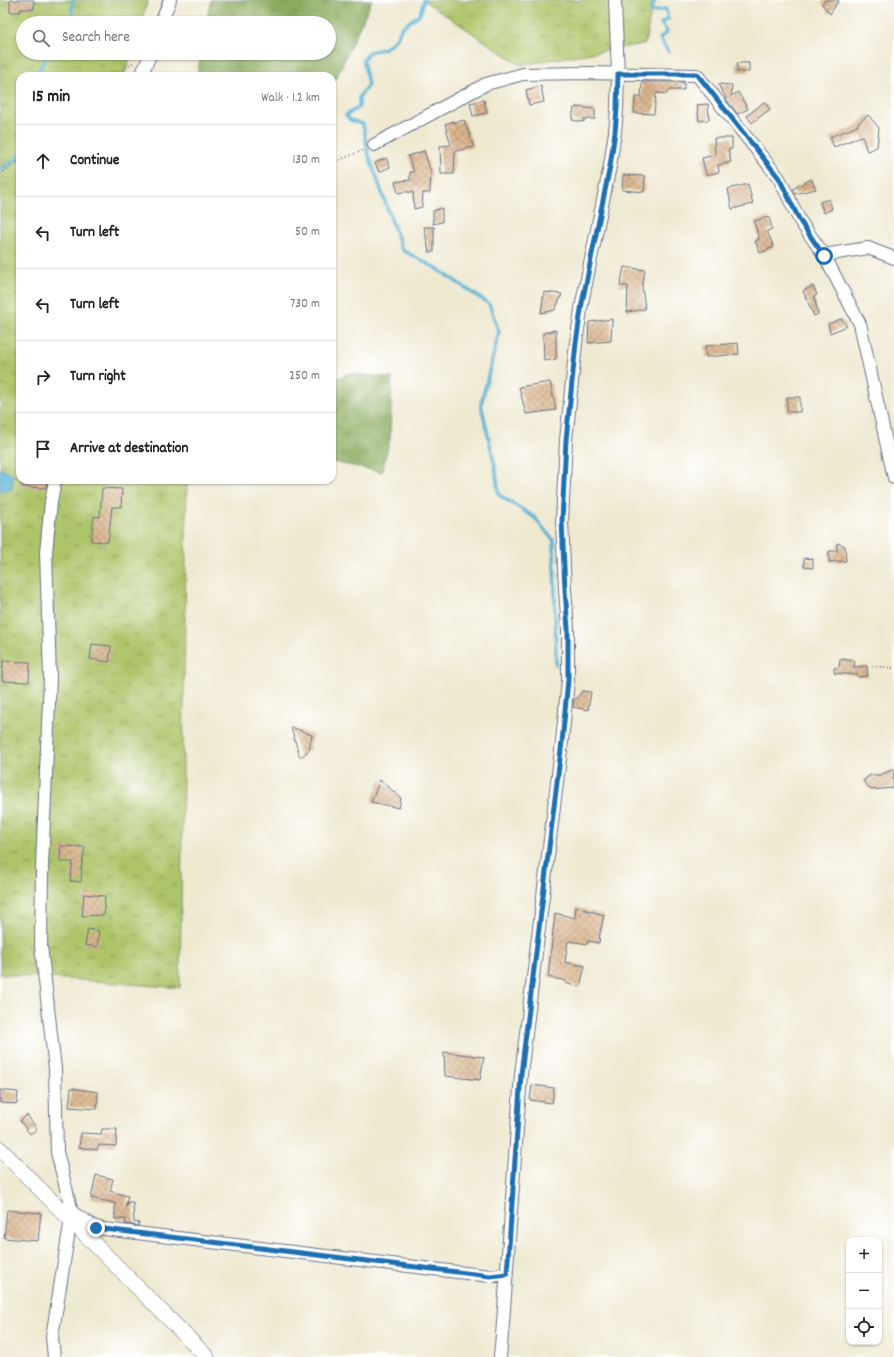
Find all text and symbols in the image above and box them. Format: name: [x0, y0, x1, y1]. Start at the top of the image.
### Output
search box: [16, 16, 336, 60]
icon: search: [30, 27, 52, 49]
text: Search here: [62, 27, 130, 49]
text: 15 min: [32, 86, 70, 110]
text: Walk · 1.2 km: [261, 89, 320, 108]
icon: ahead: [32, 150, 54, 172]
text: Continue: [70, 150, 119, 172]
text: 130 m: [292, 151, 320, 170]
icon: left: [32, 222, 54, 244]
text: Turn left: [70, 222, 119, 244]
text: 50 m: [295, 223, 320, 242]
route start: [815, 247, 833, 265]
icon: left: [32, 294, 54, 316]
text: Turn left: [70, 294, 119, 316]
text: 730 m: [290, 295, 320, 314]
icon: right: [32, 366, 54, 388]
text: Turn right: [70, 366, 126, 388]
text: 250 m: [289, 367, 320, 386]
icon: arrive: [32, 438, 54, 460]
text: Arrive at destination: [70, 438, 188, 460]
route end: [87, 1219, 105, 1237]
map controls: [846, 1237, 882, 1345]
button: +: [846, 1237, 882, 1273]
button: −: [846, 1273, 882, 1309]
button: locate: [846, 1309, 882, 1345]

